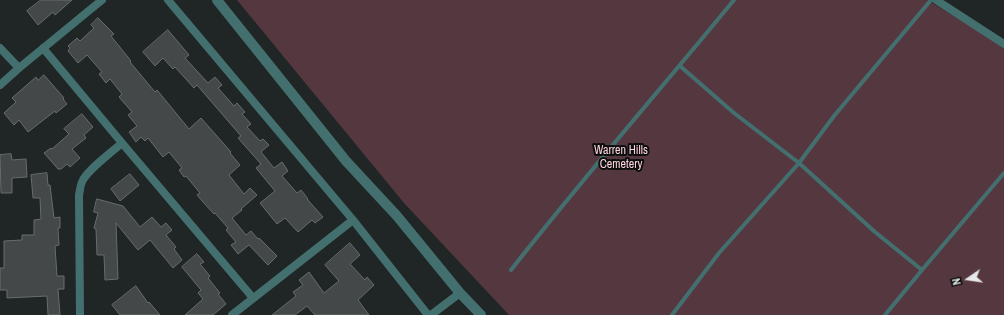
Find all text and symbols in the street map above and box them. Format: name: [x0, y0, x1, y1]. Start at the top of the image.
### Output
park label: Warren Hills Cemetery: [594, 144, 648, 172]
north arrow: [948, 259, 988, 299]
text: N: [949, 277, 964, 286]

